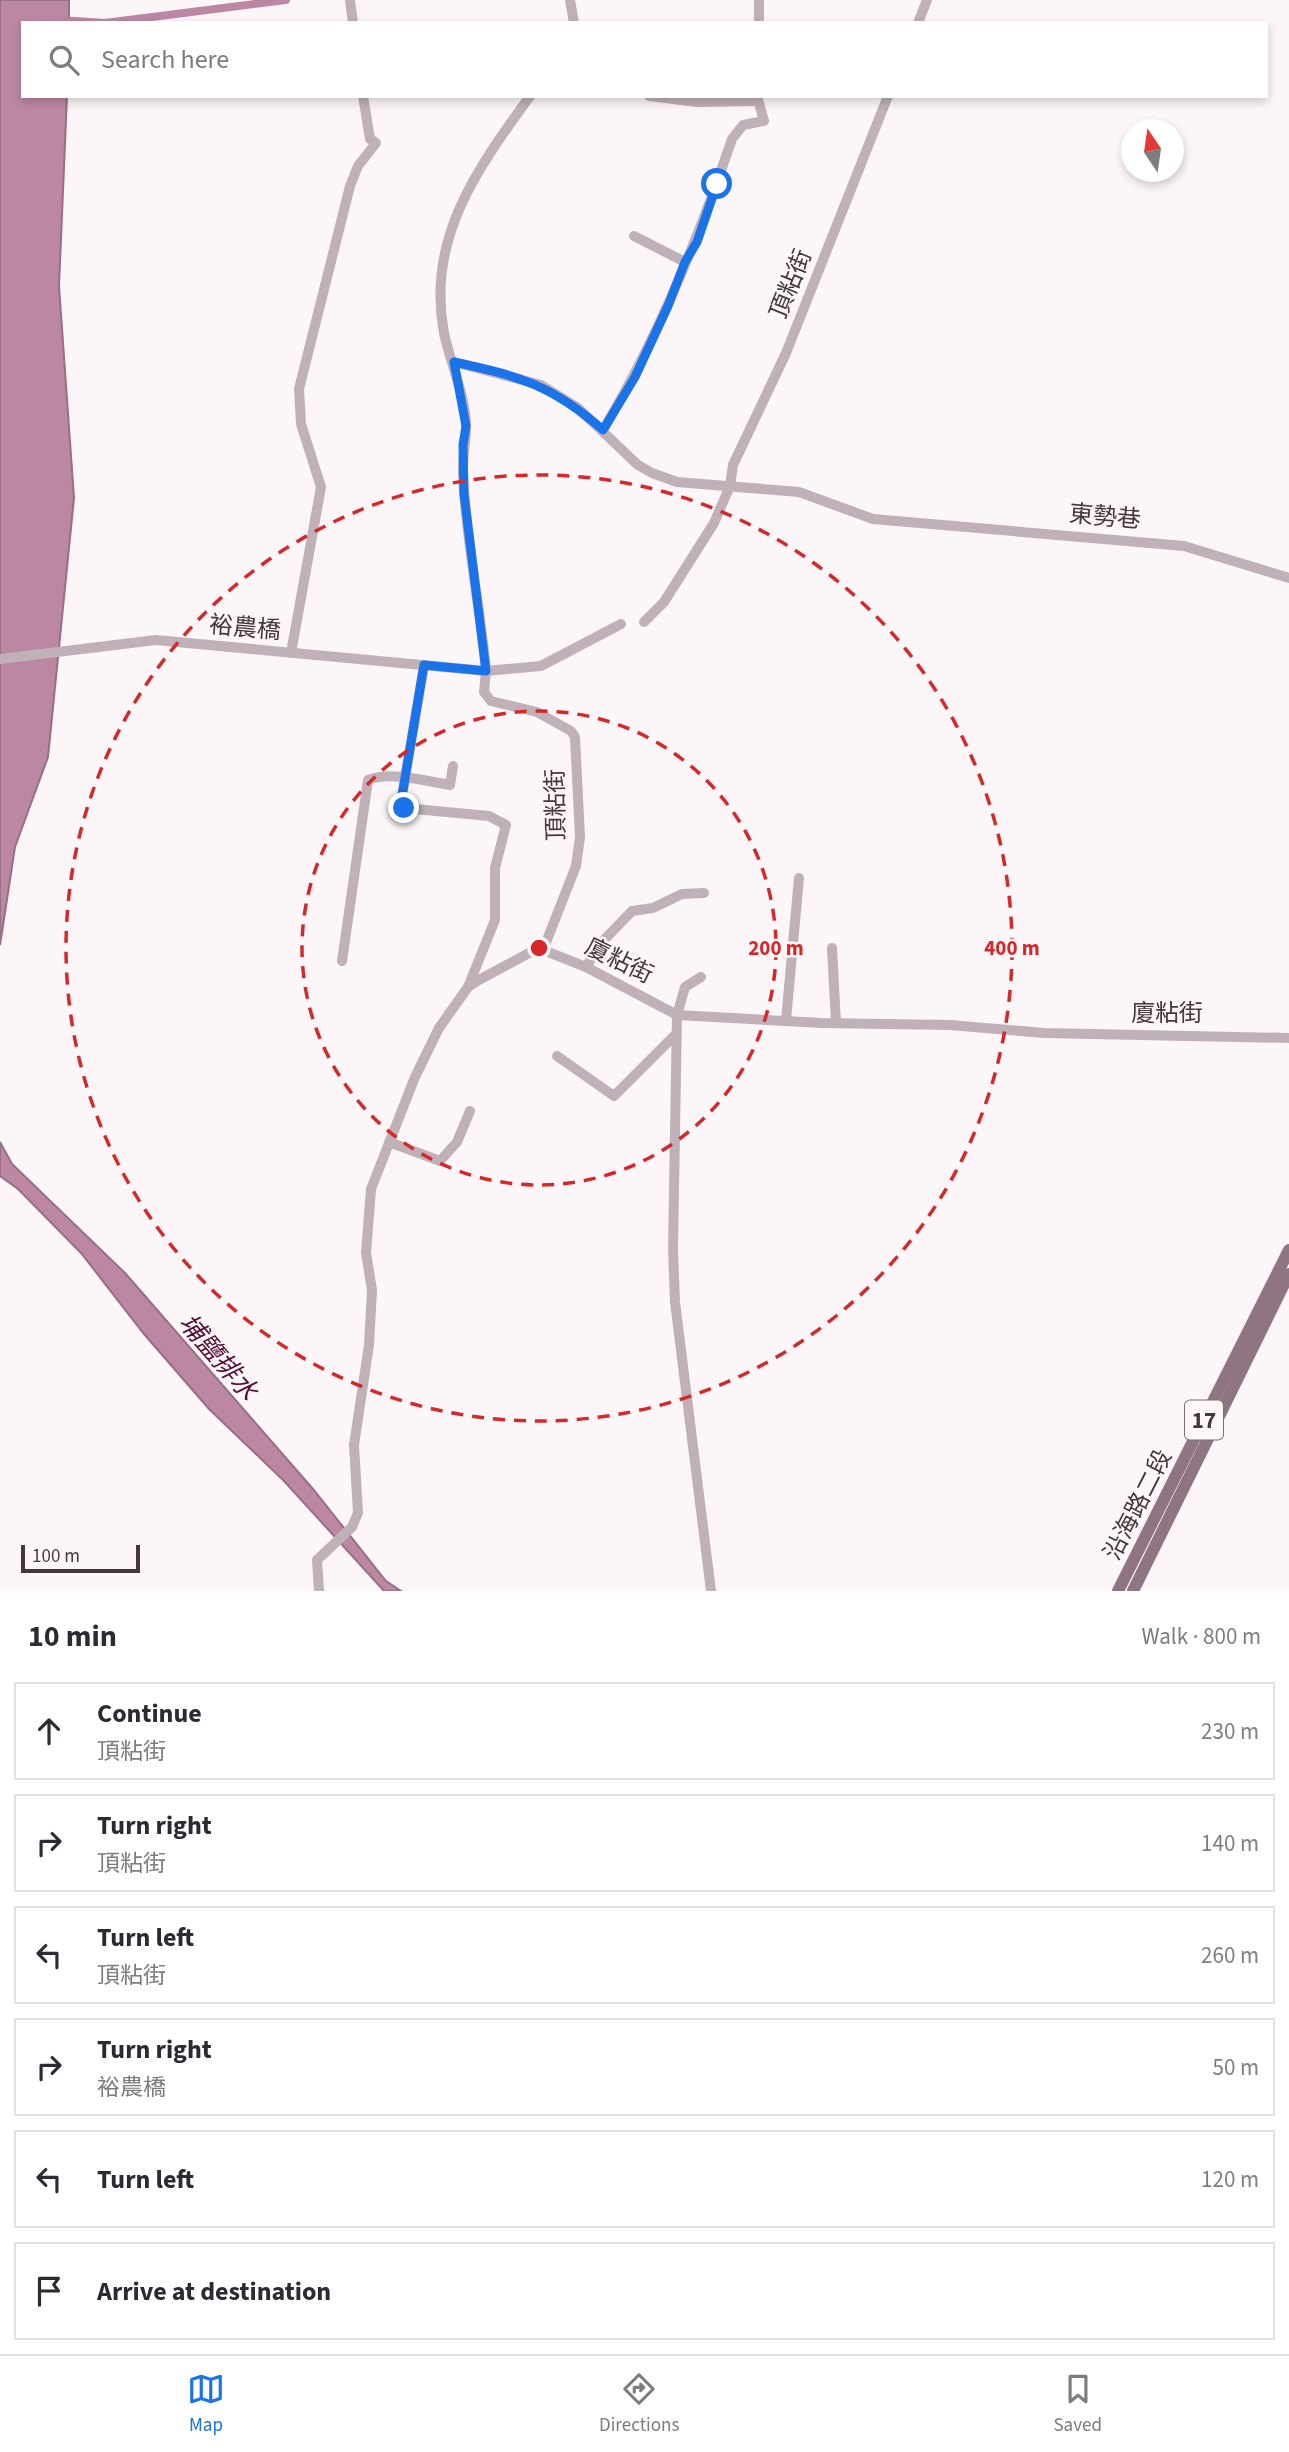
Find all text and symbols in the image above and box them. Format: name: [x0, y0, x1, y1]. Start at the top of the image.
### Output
search box: [21, 21, 1268, 98]
icon: search: [45, 41, 83, 79]
text: Search here: [101, 41, 229, 78]
north arrow: [1121, 119, 1184, 182]
route start: [701, 168, 732, 199]
street label: 頂粘街: [761, 244, 821, 324]
street label: 東勢巷: [1068, 496, 1142, 538]
street label: 裕農橋: [208, 607, 282, 649]
street label: 頂粘街: [538, 769, 574, 841]
route end: [388, 792, 419, 823]
street label: 廈粘街: [579, 929, 659, 993]
text: 200 m: [748, 933, 804, 963]
text: 400 m: [984, 933, 1040, 963]
centre of rings: [527, 936, 551, 960]
street label: 廈粘街: [1131, 996, 1203, 1031]
water label: 埔鹽排水: [170, 1306, 267, 1409]
road number: 17: [1185, 1400, 1223, 1440]
street label: 沿海路二段: [1095, 1444, 1181, 1566]
scale bar: [21, 1542, 140, 1574]
text: 100 m: [32, 1543, 80, 1570]
text: 10 min: [28, 1615, 117, 1658]
text: Walk · 800 m: [1142, 1620, 1261, 1653]
text: Continue: [97, 1695, 202, 1732]
icon: ahead: [30, 1712, 68, 1750]
text: 230 m: [1201, 1715, 1259, 1748]
text: 頂粘街: [97, 1735, 166, 1768]
text: Turn right: [97, 1807, 212, 1844]
icon: right: [30, 1824, 68, 1862]
text: 140 m: [1201, 1827, 1259, 1860]
text: 頂粘街: [97, 1847, 166, 1880]
text: Turn left: [97, 1919, 194, 1956]
icon: left: [30, 1936, 68, 1974]
text: 260 m: [1201, 1939, 1259, 1972]
text: 頂粘街: [97, 1959, 166, 1992]
text: Turn right: [97, 2031, 212, 2068]
icon: right: [30, 2048, 68, 2086]
text: 50 m: [1212, 2051, 1259, 2084]
text: 裕農橋: [97, 2071, 166, 2104]
icon: left: [30, 2160, 68, 2198]
text: Turn left: [97, 2161, 194, 2198]
text: 120 m: [1201, 2163, 1259, 2196]
icon: arrive: [30, 2272, 68, 2310]
text: Arrive at destination: [97, 2273, 331, 2310]
tab: Map: [187, 2370, 225, 2439]
tab: Directions: [599, 2370, 679, 2439]
tab: Saved: [1053, 2370, 1102, 2439]

